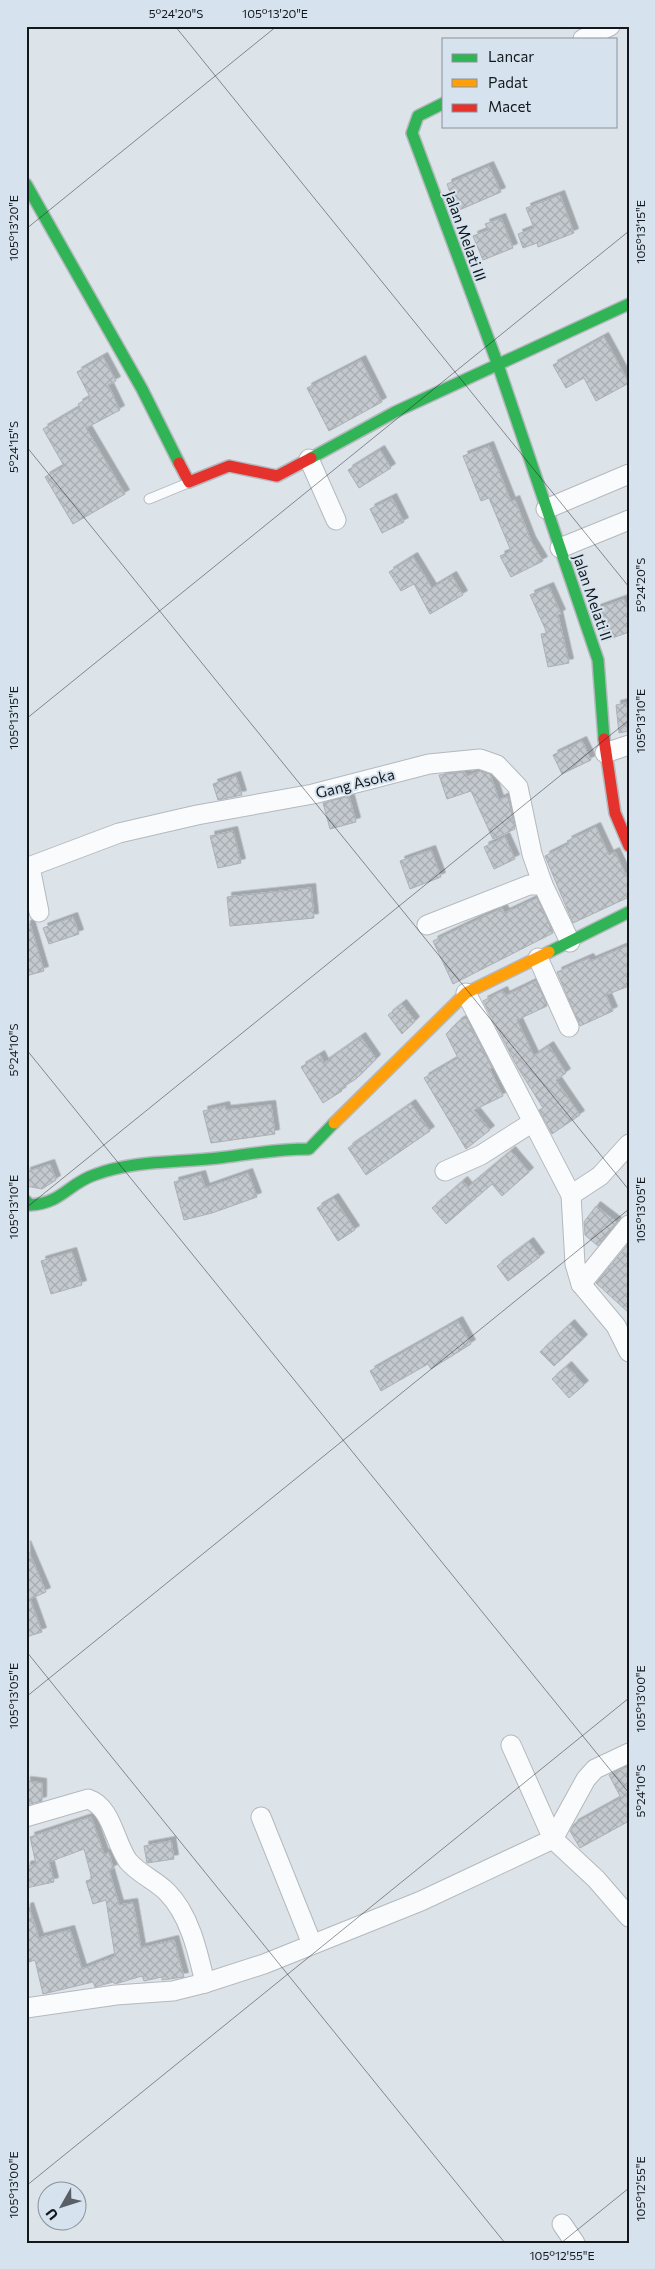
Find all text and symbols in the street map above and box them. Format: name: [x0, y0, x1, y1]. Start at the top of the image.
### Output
text: 5°24'20"S: [149, 6, 203, 20]
text: 105°13'20"E: [242, 6, 308, 20]
legend: [442, 38, 618, 128]
text: Lancar: [488, 47, 534, 65]
text: Padat: [488, 73, 528, 91]
text: Macet: [488, 97, 531, 115]
street label: Jalan Melati III: [441, 188, 491, 284]
text: 105°13'20"E: [6, 195, 20, 261]
text: 105°13'15"E: [633, 200, 647, 264]
text: 5°24'15"S: [6, 421, 20, 473]
street label: Jalan Melati II: [570, 551, 616, 643]
text: 5°24'20"S: [633, 558, 647, 612]
text: 105°13'15"E: [6, 686, 20, 750]
text: 105°13'10"E: [633, 689, 647, 753]
street label: Gang Asoka: [314, 765, 396, 801]
text: 5°24'10"S: [6, 1023, 20, 1077]
text: 105°13'10"E: [6, 1175, 20, 1239]
text: 105°13'05"E: [633, 1177, 647, 1243]
text: 105°13'05"E: [6, 1663, 20, 1729]
text: 105°13'00"E: [633, 1665, 647, 1733]
text: 5°24'10"S: [633, 1764, 647, 1818]
text: 105°13'00"E: [6, 2151, 20, 2219]
text: 105°12'55"E: [633, 2156, 647, 2222]
north arrow: [38, 2182, 88, 2232]
text: U: [42, 2205, 61, 2224]
text: 105°12'55"E: [529, 2248, 595, 2262]

